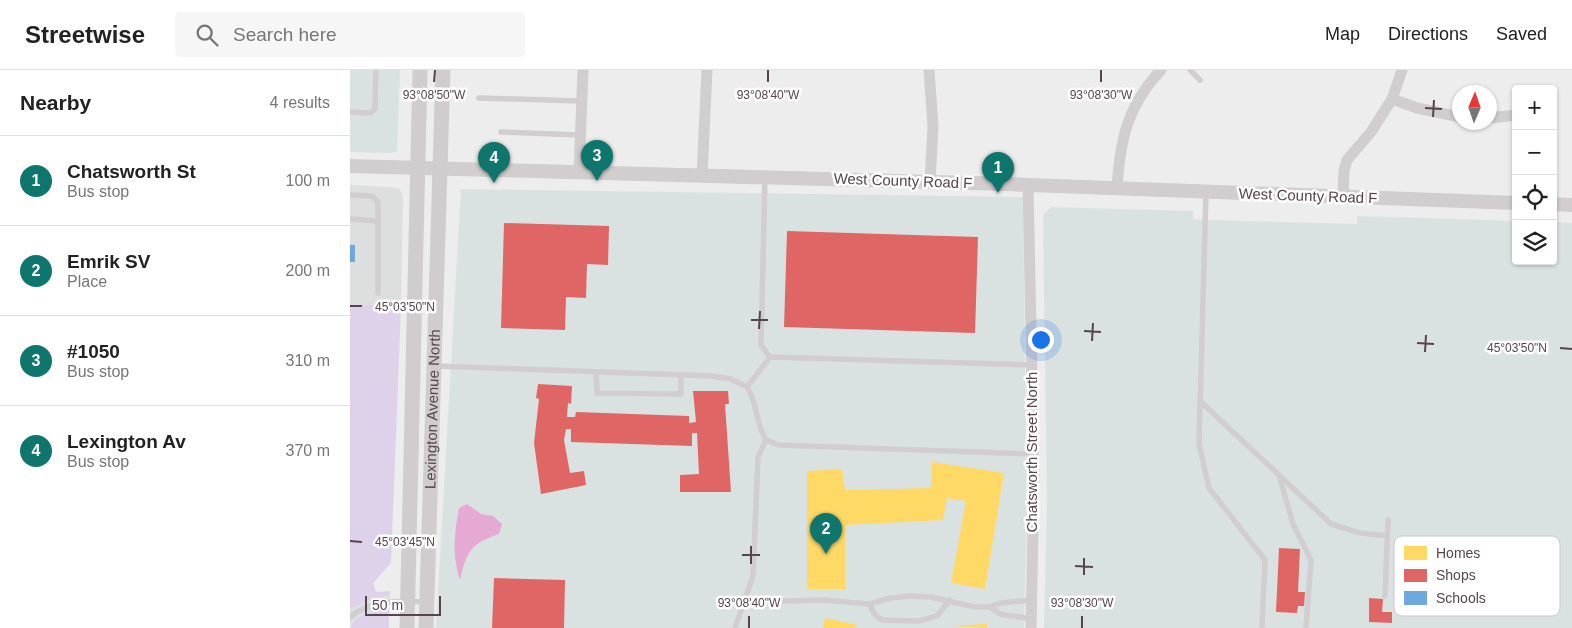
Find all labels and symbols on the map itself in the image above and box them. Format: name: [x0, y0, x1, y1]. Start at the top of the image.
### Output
north arrow: [1452, 85, 1497, 130]
text: 93°08'50"W: [403, 88, 466, 102]
text: 93°08'40"W: [737, 88, 800, 102]
text: 93°08'30"W: [1070, 88, 1133, 102]
pin: 3: [581, 140, 613, 181]
pin: 4: [478, 142, 510, 183]
pin: 1: [982, 152, 1014, 193]
street label: West County Road F: [833, 170, 973, 191]
street label: West County Road F: [1238, 185, 1378, 206]
text: 45°03'50"N: [375, 300, 435, 314]
your location: [1028, 327, 1054, 353]
street label: Lexington Avenue North: [421, 329, 443, 489]
text: 45°03'50"N: [1487, 341, 1547, 355]
street label: Chatsworth Street North: [1023, 372, 1040, 532]
pin: 2: [810, 513, 842, 554]
text: 45°03'45"N: [375, 535, 435, 549]
legend: [1394, 536, 1560, 616]
text: Homes: [1436, 545, 1480, 561]
text: Shops: [1436, 567, 1476, 583]
text: Schools: [1436, 590, 1486, 606]
scale bar: [365, 593, 441, 616]
text: 93°08'40"W: [718, 596, 781, 610]
text: 93°08'30"W: [1051, 596, 1114, 610]

